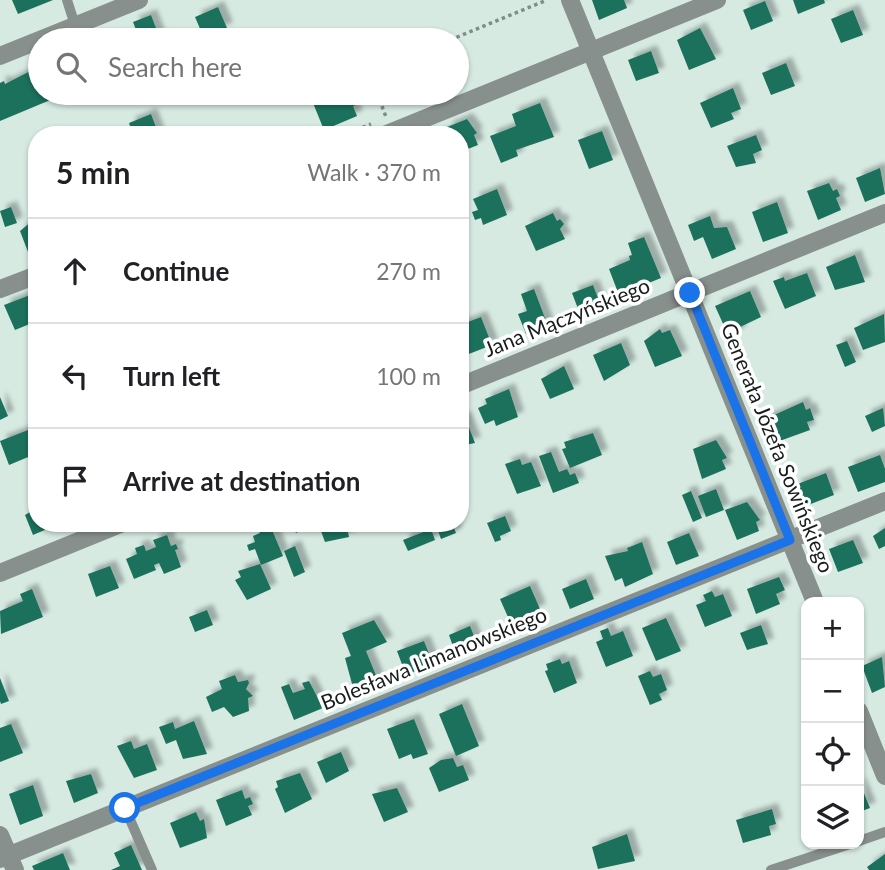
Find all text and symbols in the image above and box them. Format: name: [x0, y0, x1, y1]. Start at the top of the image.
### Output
search box: [28, 28, 469, 105]
icon: search: [52, 48, 90, 86]
text: Search here: [108, 51, 242, 83]
text: 5 min: [56, 154, 130, 190]
text: Walk · 370 m: [307, 158, 441, 186]
icon: ahead: [56, 252, 94, 290]
text: Continue: [123, 255, 229, 287]
text: 270 m: [376, 257, 441, 285]
street label: Jana Mączyńskiego: [480, 272, 653, 361]
route end: [674, 277, 705, 308]
street label: Generała Józefa Sowińskiego: [717, 319, 840, 576]
icon: left: [56, 357, 94, 395]
text: Turn left: [123, 360, 220, 392]
text: 100 m: [376, 362, 441, 390]
icon: arrive: [56, 462, 94, 500]
text: Arrive at destination: [123, 465, 360, 497]
map controls: [801, 597, 864, 849]
button: +: [801, 597, 864, 660]
street label: Bolesława Limanowskiego: [317, 601, 550, 714]
button: −: [801, 660, 864, 723]
button: locate: [801, 723, 864, 786]
button: layers: [801, 786, 864, 849]
route start: [109, 792, 140, 823]

